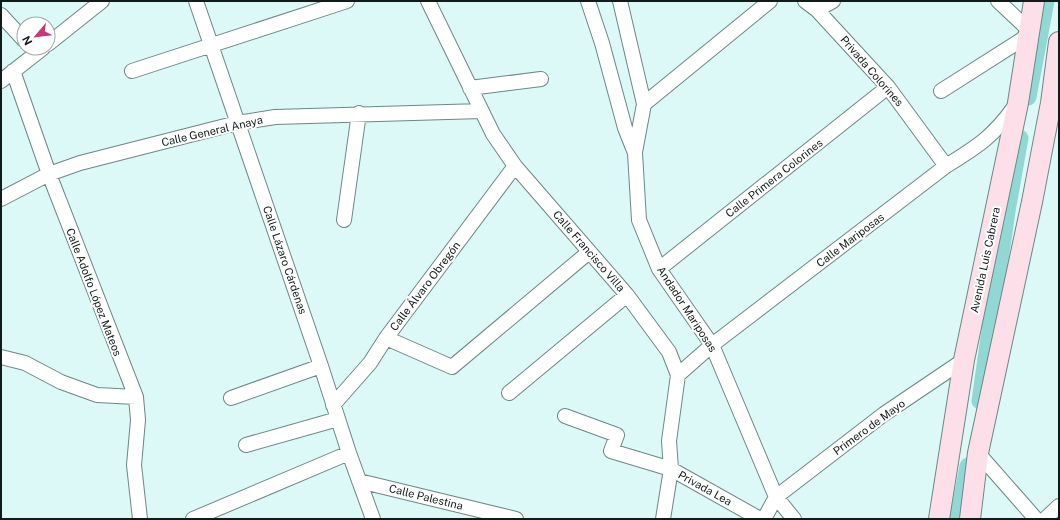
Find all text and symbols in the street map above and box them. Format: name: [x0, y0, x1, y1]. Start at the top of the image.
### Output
north arrow: [16, 16, 56, 56]
street label: Privada Colorines: [838, 33, 906, 109]
text: N: [20, 34, 34, 47]
street label: Calle General Anaya: [160, 114, 264, 148]
street label: Calle Primera Colorines: [723, 136, 825, 220]
street label: Calle Lázaro Cárdenas: [261, 204, 309, 316]
street label: Avenida Luis Cabrera: [968, 206, 1002, 314]
street label: Calle Francisco Villa: [551, 208, 627, 294]
street label: Calle Mariposas: [814, 210, 886, 269]
street label: Calle Adolfo López Mateos: [64, 226, 124, 358]
street label: Calle Álvaro Obregón: [387, 239, 462, 333]
street label: Andador Mariposas: [655, 264, 719, 354]
street label: Primero de Mayo: [831, 397, 907, 457]
street label: Privada Lea: [676, 468, 734, 508]
street label: Calle Palestina: [388, 482, 464, 512]

